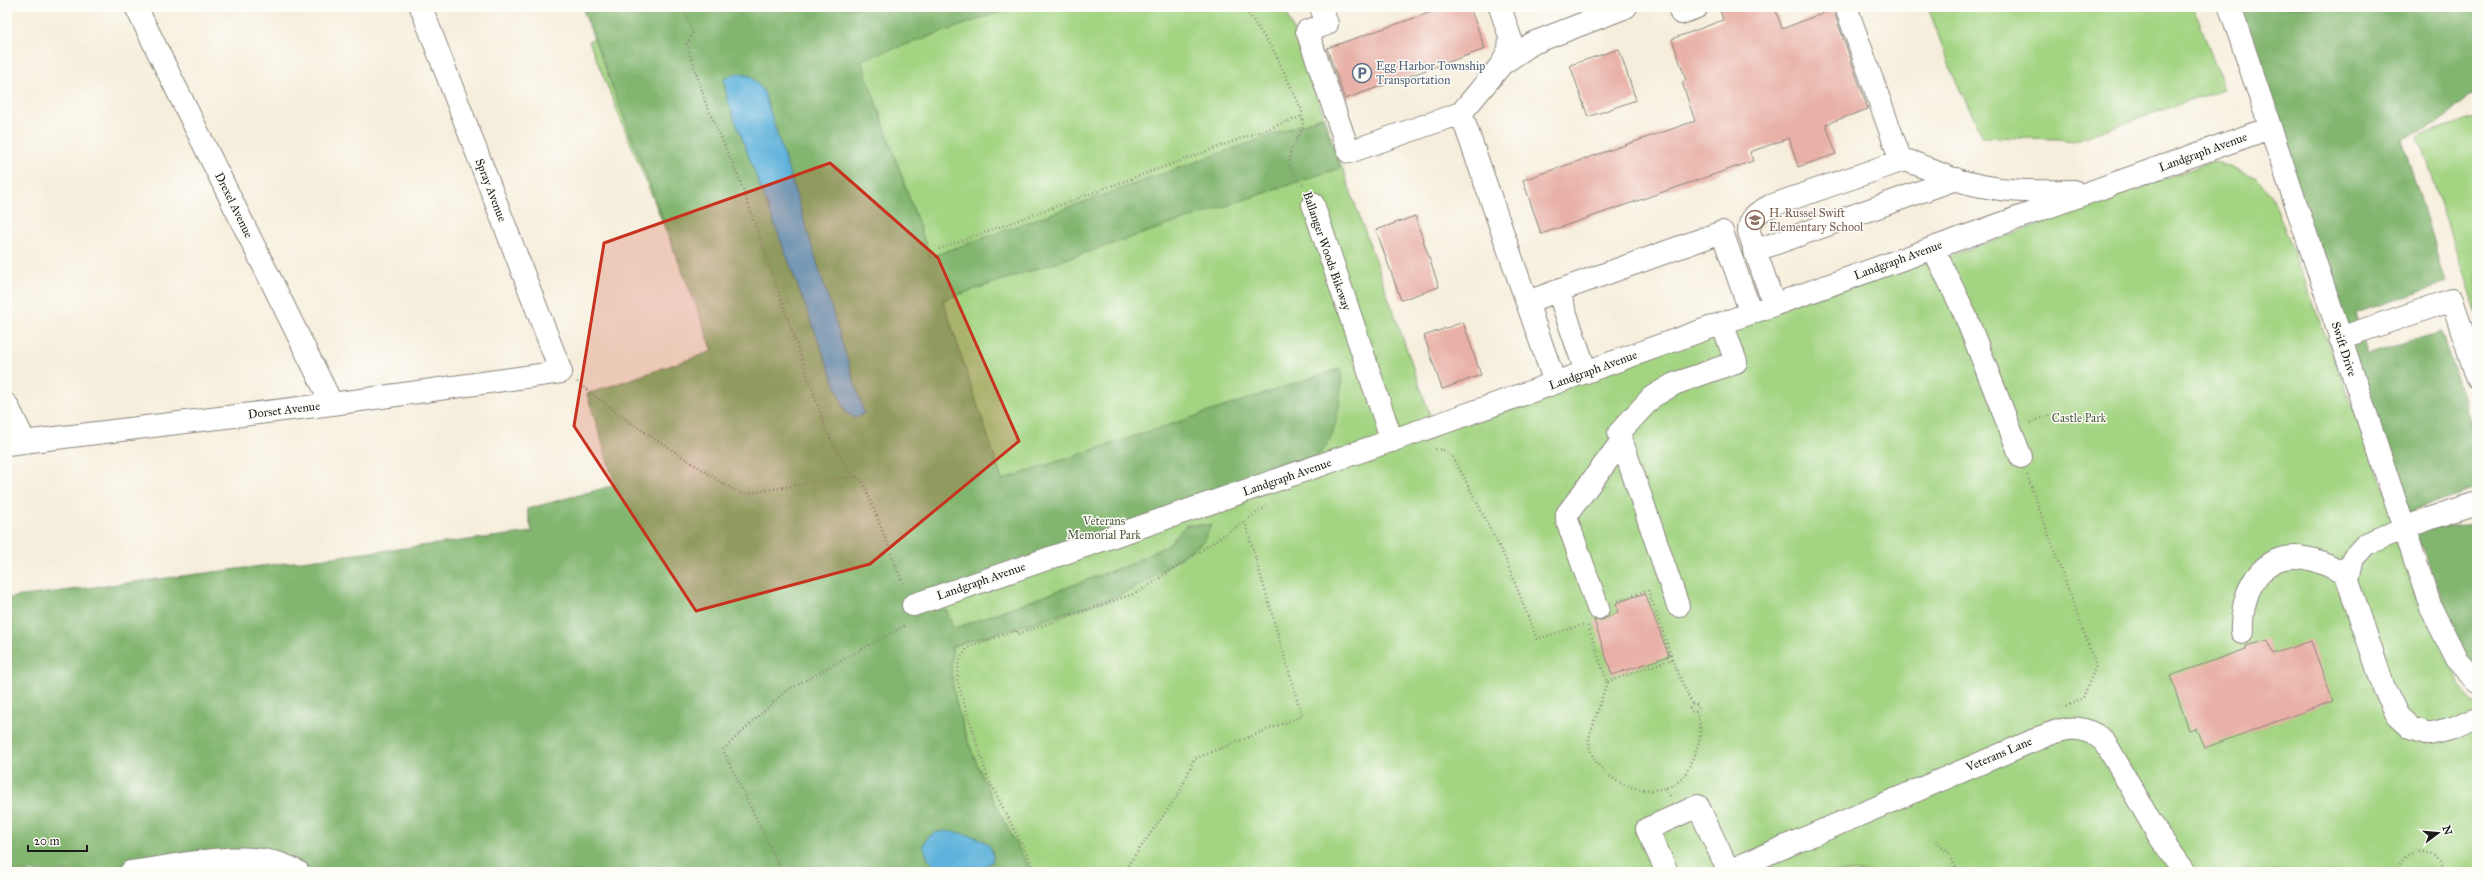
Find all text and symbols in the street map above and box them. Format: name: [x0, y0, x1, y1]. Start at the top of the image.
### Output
place label: Egg Harbor Township Transportation: [1376, 59, 1485, 87]
parking icon: Egg Harbor Township Transportation: [1351, 62, 1373, 84]
street label: Landgraph Avenue: [2157, 130, 2249, 175]
street label: Spray Avenue: [473, 156, 509, 224]
street label: Drexel Avenue: [212, 170, 256, 240]
street label: Ballanger Woods Bikeway: [1299, 190, 1354, 313]
place label: H. Russel Swift Elementary School: [1769, 206, 1864, 234]
school or university icon: H. Russel Swift Elementary School: [1744, 209, 1766, 231]
street label: Landgraph Avenue: [1852, 238, 1944, 283]
street label: Swift Drive: [2329, 320, 2359, 378]
street label: Landgraph Avenue: [1547, 348, 1639, 393]
street label: Dorset Avenue: [247, 399, 321, 421]
park label: Castle Park: [2052, 411, 2107, 425]
street label: Landgraph Avenue: [1241, 455, 1333, 500]
park label: Veterans Memorial Park: [1067, 514, 1141, 542]
street label: Landgraph Avenue: [935, 559, 1027, 604]
street label: Veterans Lane: [1963, 734, 2034, 775]
north arrow: [2418, 813, 2458, 853]
text: N: [2440, 824, 2455, 837]
scale bar: [28, 827, 87, 853]
text: 20 m: [34, 834, 60, 848]

